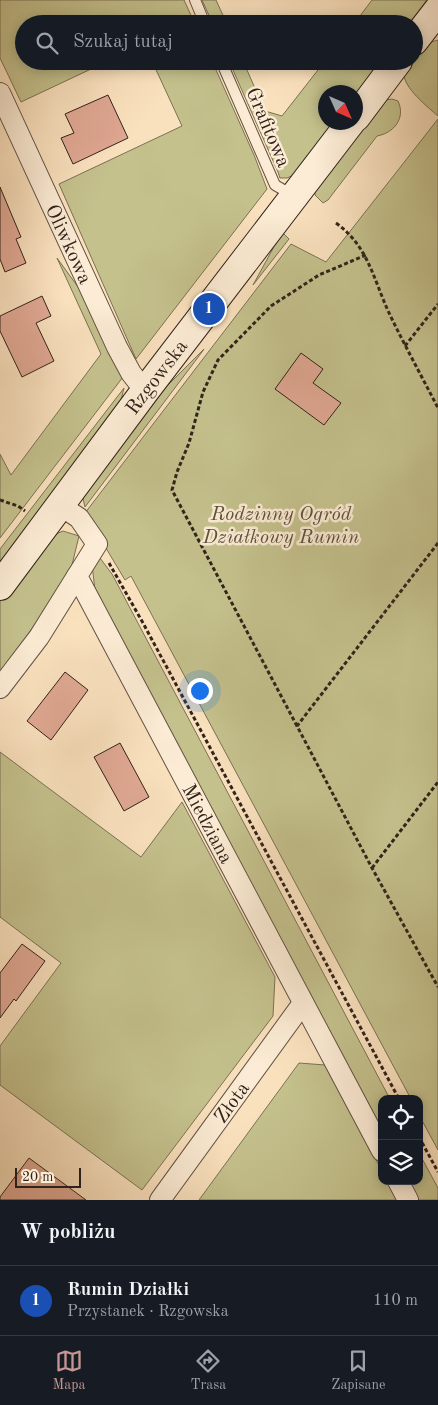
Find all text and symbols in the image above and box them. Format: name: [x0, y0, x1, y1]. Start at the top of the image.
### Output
search box: [15, 15, 423, 70]
icon: search: [33, 29, 61, 57]
text: Szukaj tutaj: [73, 33, 173, 52]
street label: Grafitowa: [241, 85, 293, 171]
north arrow: [318, 85, 363, 130]
street label: Oliwkowa: [41, 202, 95, 288]
pin: 1: [193, 290, 225, 328]
street label: Rzgowska: [123, 337, 192, 419]
park label: Rodzinny Ogród Działkowy Rumin: [202, 505, 359, 548]
your location: [187, 678, 213, 704]
street label: Miedziana: [177, 781, 236, 867]
street label: Złota: [211, 1079, 254, 1127]
map controls: [378, 1095, 423, 1185]
button: locate: [378, 1095, 423, 1140]
button: layers: [378, 1140, 423, 1185]
scale bar: [15, 1165, 81, 1188]
text: 20 m: [22, 1170, 53, 1184]
text: W pobliżu: [20, 1222, 115, 1243]
text: Rumin Działki: [67, 1281, 189, 1300]
text: 1: [31, 1293, 41, 1309]
text: 110 m: [373, 1293, 418, 1309]
text: Przystanek · Rzgowska: [67, 1304, 229, 1320]
tab: Mapa: [53, 1347, 85, 1394]
tab: Trasa: [191, 1347, 226, 1394]
tab: Zapisane: [331, 1347, 385, 1394]

